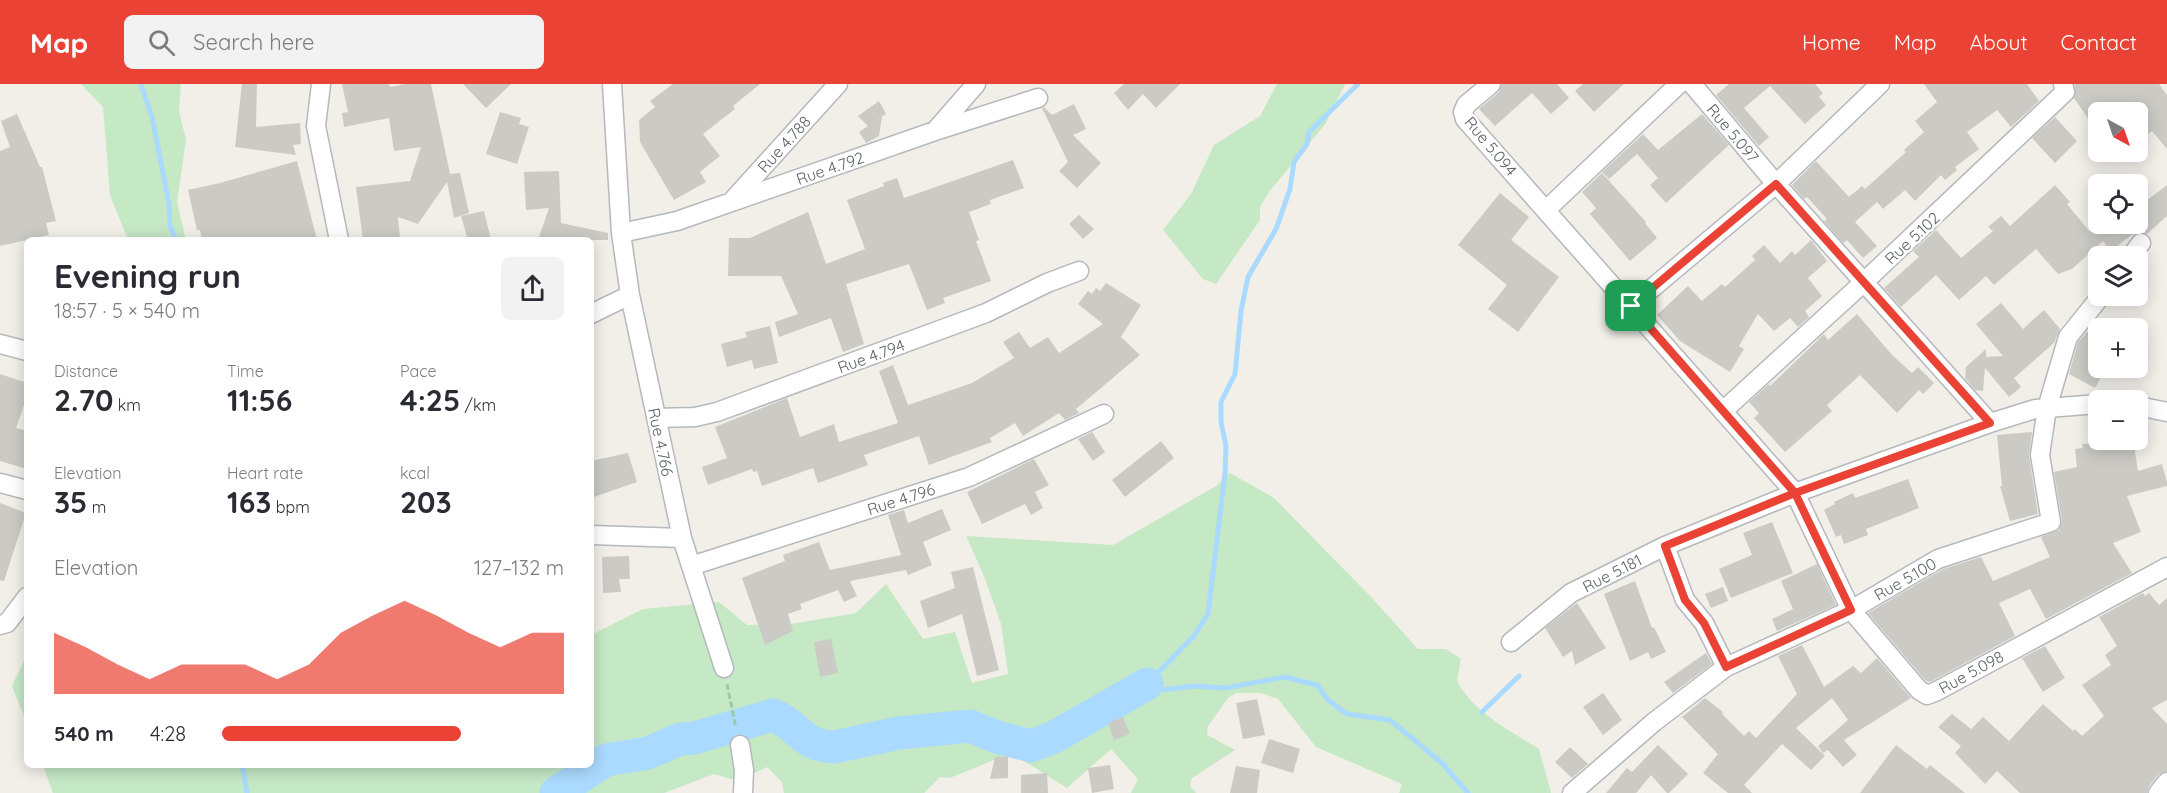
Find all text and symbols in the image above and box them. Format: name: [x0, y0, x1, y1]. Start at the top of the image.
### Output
search box: [124, 15, 544, 69]
text: Map: [30, 25, 88, 60]
icon: search: [145, 26, 178, 59]
text: Search here: [193, 28, 315, 56]
text: Home: [1802, 29, 1861, 55]
text: Map: [1894, 29, 1937, 55]
text: About: [1970, 29, 2028, 55]
text: Contact: [2061, 29, 2137, 55]
street label: Rue 5.097: [1703, 100, 1763, 166]
north arrow: [2088, 102, 2148, 162]
map controls: [2088, 102, 2148, 450]
street label: Rue 4.788: [753, 111, 815, 177]
street label: Rue 5.094: [1460, 112, 1522, 180]
street label: Rue 4.792: [793, 147, 867, 189]
button: locate: [2088, 174, 2148, 234]
street label: Rue 5.102: [1880, 207, 1944, 268]
button: layers: [2088, 246, 2148, 306]
text: Evening run: [54, 255, 241, 296]
button: share: [501, 257, 564, 320]
pin: [1605, 280, 1656, 331]
icon: arrive: [1614, 289, 1647, 322]
text: 18:57 · 5 × 540 m: [54, 298, 200, 323]
button: +: [2088, 318, 2148, 378]
street label: Rue 4.794: [835, 335, 907, 377]
text: Distance: [54, 361, 118, 381]
text: Time: [227, 361, 264, 381]
text: Pace: [400, 361, 436, 381]
text: 2.70: [54, 381, 113, 419]
text: 11:56: [227, 381, 292, 419]
text: 4:25: [400, 381, 460, 419]
button: −: [2088, 390, 2148, 450]
text: km: [113, 395, 141, 415]
text: /km: [460, 395, 496, 415]
street label: Rue 4.766: [644, 406, 678, 478]
text: Elevation: [54, 463, 121, 483]
text: Heart rate: [227, 463, 303, 483]
text: kcal: [400, 463, 430, 483]
street label: Rue 4.796: [865, 479, 938, 519]
text: 35: [54, 483, 87, 521]
text: 163: [227, 483, 271, 521]
text: 203: [400, 483, 452, 521]
text: m: [87, 497, 106, 517]
text: bpm: [271, 497, 310, 517]
street label: Rue 5.181: [1579, 550, 1645, 596]
street label: Rue 5.100: [1870, 553, 1940, 605]
text: Elevation: [54, 555, 138, 580]
text: 127–132 m: [474, 555, 564, 580]
street label: Rue 5.098: [1935, 646, 2007, 698]
text: 540 m: [54, 721, 114, 746]
text: 4:28: [150, 721, 186, 746]

